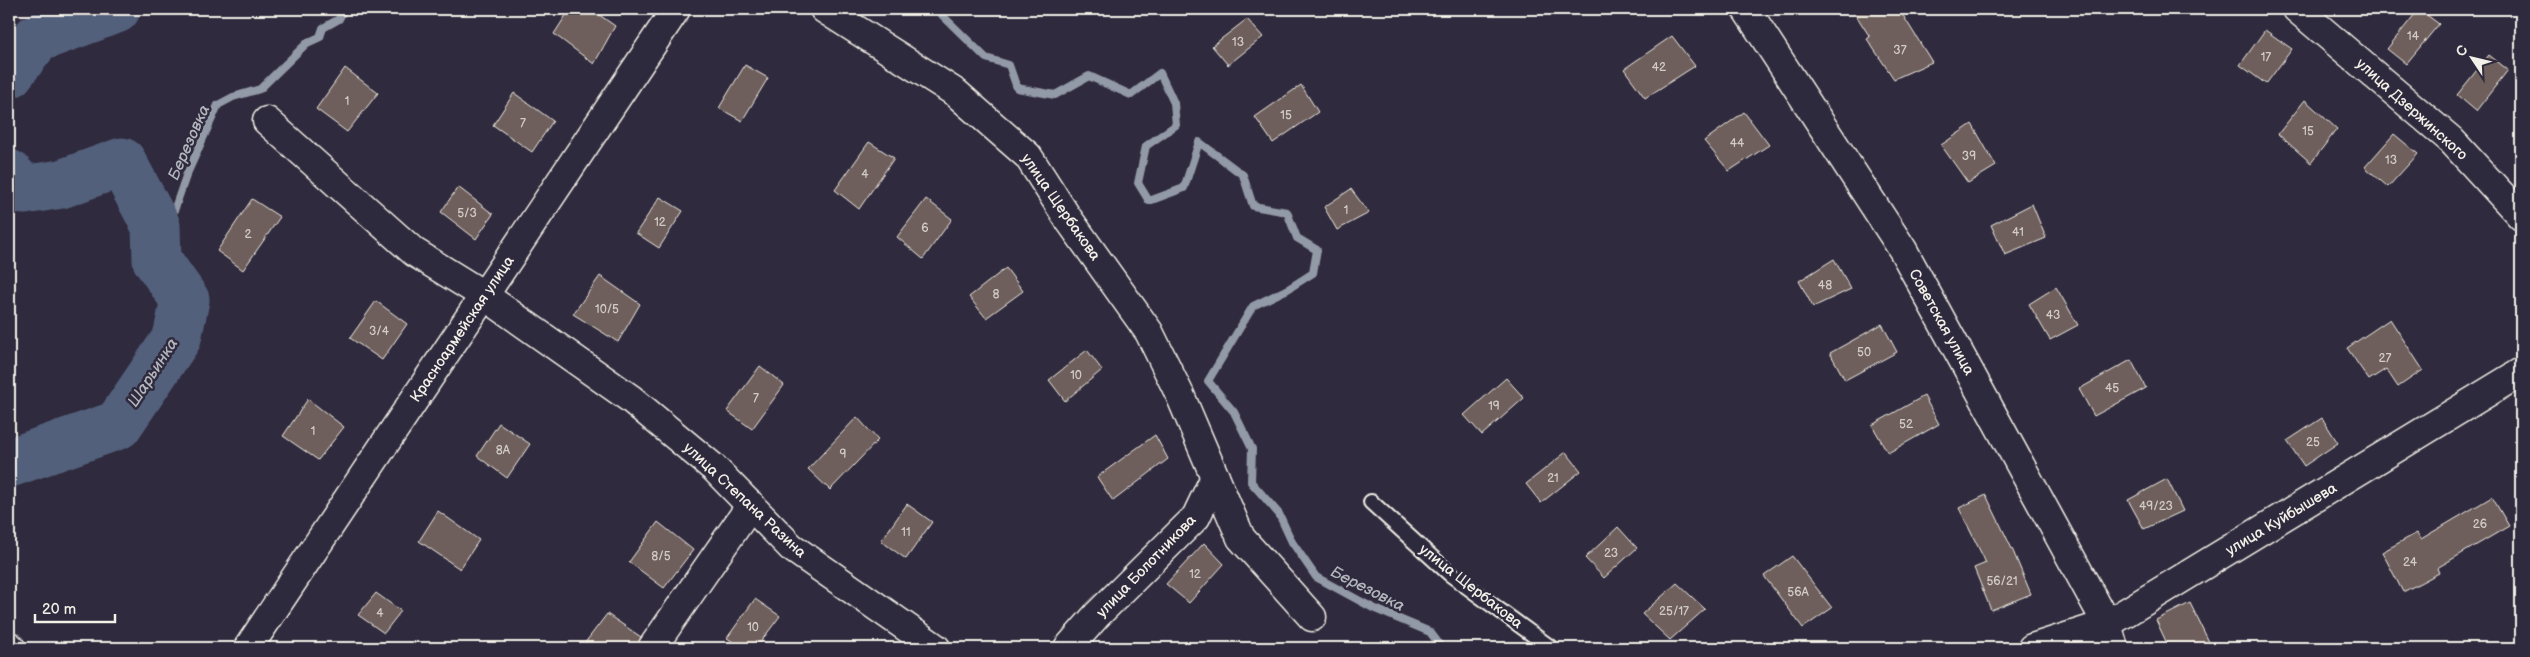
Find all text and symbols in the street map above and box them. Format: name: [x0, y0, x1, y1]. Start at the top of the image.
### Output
house number: 14: [2407, 29, 2420, 44]
north arrow: [2448, 32, 2498, 82]
house number: 13: [1232, 35, 1244, 50]
text: С: [2452, 42, 2472, 60]
house number: 37: [1893, 43, 1907, 58]
house number: 17: [2261, 50, 2271, 65]
street label: улица Дзержинского: [2352, 54, 2471, 165]
house number: 42: [1652, 60, 1666, 75]
house number: 1: [345, 94, 349, 109]
water label: Березовка: [164, 102, 214, 183]
house number: 15: [1280, 108, 1292, 123]
house number: 7: [520, 116, 526, 131]
house number: 15: [2302, 124, 2314, 139]
house number: 44: [1730, 136, 1745, 151]
house number: 39: [1962, 149, 1976, 164]
street label: улица Щербакова: [1017, 150, 1105, 265]
house number: 13: [2385, 153, 2397, 168]
house number: 4: [861, 167, 869, 182]
house number: 1: [1344, 203, 1348, 218]
house number: 5/3: [457, 206, 477, 221]
house number: 12: [654, 215, 666, 230]
house number: 6: [921, 221, 929, 236]
house number: 41: [2012, 225, 2024, 240]
house number: 2: [244, 227, 252, 242]
street label: Красноармейская улица: [406, 252, 519, 406]
street label: Советская улица: [1904, 266, 1979, 379]
house number: 48: [1818, 278, 1832, 293]
house number: 8: [993, 287, 1000, 302]
house number: 10/5: [595, 302, 619, 317]
house number: 43: [2046, 308, 2060, 323]
house number: 3/4: [369, 324, 390, 339]
water label: Шарьинка: [124, 335, 182, 411]
house number: 50: [1857, 345, 1871, 360]
house number: 27: [2379, 351, 2392, 366]
house number: 10: [1070, 368, 1082, 383]
house number: 45: [2105, 381, 2119, 396]
house number: 7: [753, 391, 759, 406]
house number: 19: [1488, 399, 1500, 414]
house number: 52: [1899, 417, 1913, 432]
house number: 1: [311, 424, 315, 439]
house number: 25: [2306, 435, 2320, 450]
street label: улица Степана Разина: [679, 438, 810, 562]
house number: 8А: [496, 443, 511, 458]
house number: 9: [840, 447, 847, 462]
house number: 21: [1547, 471, 1559, 486]
street label: улица Куйбышева: [2222, 479, 2340, 560]
house number: 49/23: [2139, 499, 2173, 514]
street label: улица Болотникова: [1092, 511, 1200, 622]
house number: 26: [2473, 517, 2487, 532]
house number: 11: [901, 525, 911, 540]
street label: улица Щербакова: [1415, 540, 1526, 633]
house number: 23: [1604, 546, 1618, 561]
house number: 8/5: [651, 549, 671, 564]
house number: 24: [2403, 555, 2418, 570]
water label: Березовка: [1327, 563, 1407, 616]
house number: 12: [1189, 567, 1201, 582]
house number: 56/21: [1986, 574, 2018, 589]
house number: 56А: [1787, 585, 1809, 600]
scale bar: [35, 592, 115, 624]
text: 20 m: [42, 600, 76, 619]
house number: 25/17: [1659, 604, 1689, 619]
house number: 4: [376, 606, 384, 621]
house number: 10: [747, 620, 759, 635]

